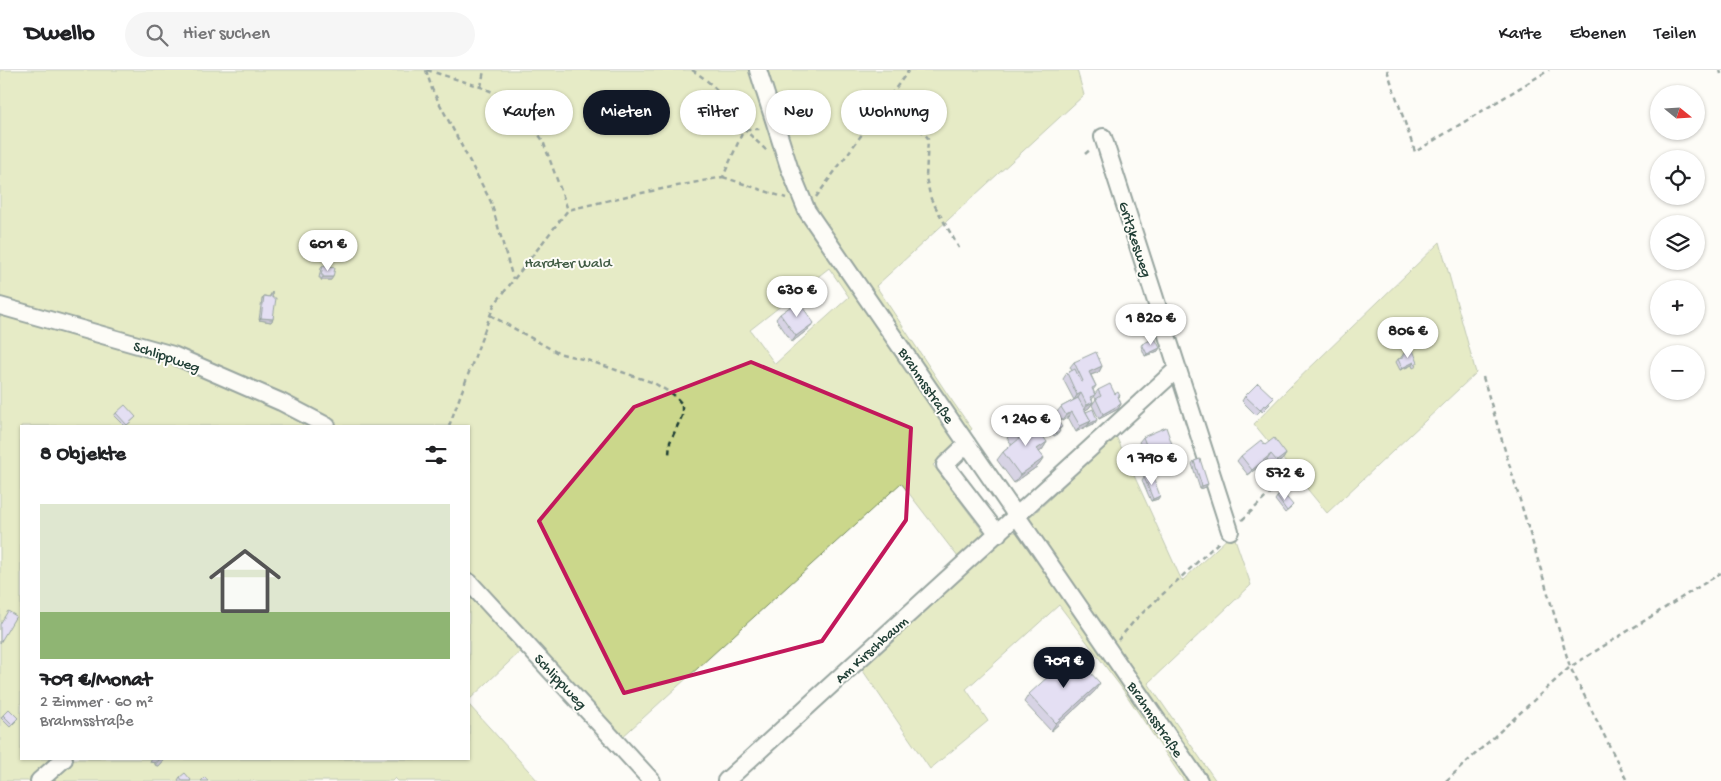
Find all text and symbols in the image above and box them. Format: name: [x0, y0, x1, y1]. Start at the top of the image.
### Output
search box: [125, 12, 475, 57]
text: Dwello: [25, 20, 95, 49]
icon: search: [143, 21, 171, 49]
text: Hier suchen: [183, 23, 270, 46]
text: Karte: [1499, 24, 1542, 45]
text: Ebenen: [1570, 24, 1626, 45]
text: Teilen: [1654, 24, 1696, 45]
north arrow: [1650, 85, 1705, 140]
map controls: [1650, 85, 1705, 400]
chip: Kaufen: [485, 90, 573, 135]
chip: Mieten: [583, 90, 670, 135]
chip: Filter: [680, 90, 756, 135]
chip: Neu: [766, 90, 831, 135]
chip: Wohnung: [841, 90, 947, 135]
button: locate: [1650, 150, 1705, 205]
street label: Gritzkesweg: [1113, 199, 1155, 280]
button: layers: [1650, 215, 1705, 270]
pin: 601 €: [293, 230, 363, 272]
text: 601 €: [310, 236, 346, 255]
park label: Hardter Wald: [525, 255, 613, 273]
pin: 630 €: [762, 276, 832, 318]
button: +: [1650, 280, 1705, 335]
text: 630 €: [778, 282, 816, 301]
pin: 1 820 €: [1105, 304, 1197, 346]
text: 1 820 €: [1126, 310, 1176, 329]
pin: 806 €: [1373, 316, 1443, 359]
text: 806 €: [1388, 323, 1428, 342]
street label: Schlippweg: [131, 338, 202, 378]
street label: Brahmsstraße: [893, 344, 957, 428]
button: −: [1650, 345, 1705, 400]
pin: 1 240 €: [980, 404, 1072, 447]
text: 1 240 €: [1002, 411, 1050, 430]
icon: filters: [422, 441, 450, 469]
text: 8 Objekte: [40, 443, 126, 468]
pin: 1 790 €: [1106, 444, 1198, 486]
text: 1 790 €: [1128, 450, 1176, 469]
pin: 572 €: [1250, 458, 1320, 501]
text: 572 €: [1266, 465, 1304, 484]
icon: home: [200, 536, 290, 626]
street label: Am Kirschbaum: [832, 613, 913, 688]
pin: 709 €: [1029, 646, 1099, 689]
street label: Schlippweg: [529, 651, 590, 714]
text: 709 €: [1045, 653, 1083, 672]
text: 709 €/Monat: [40, 669, 152, 694]
street label: Brahmsstraße: [1122, 678, 1186, 762]
text: 2 Zimmer · 60 m²: [40, 694, 153, 713]
text: Brahmsstraße: [40, 713, 134, 732]

